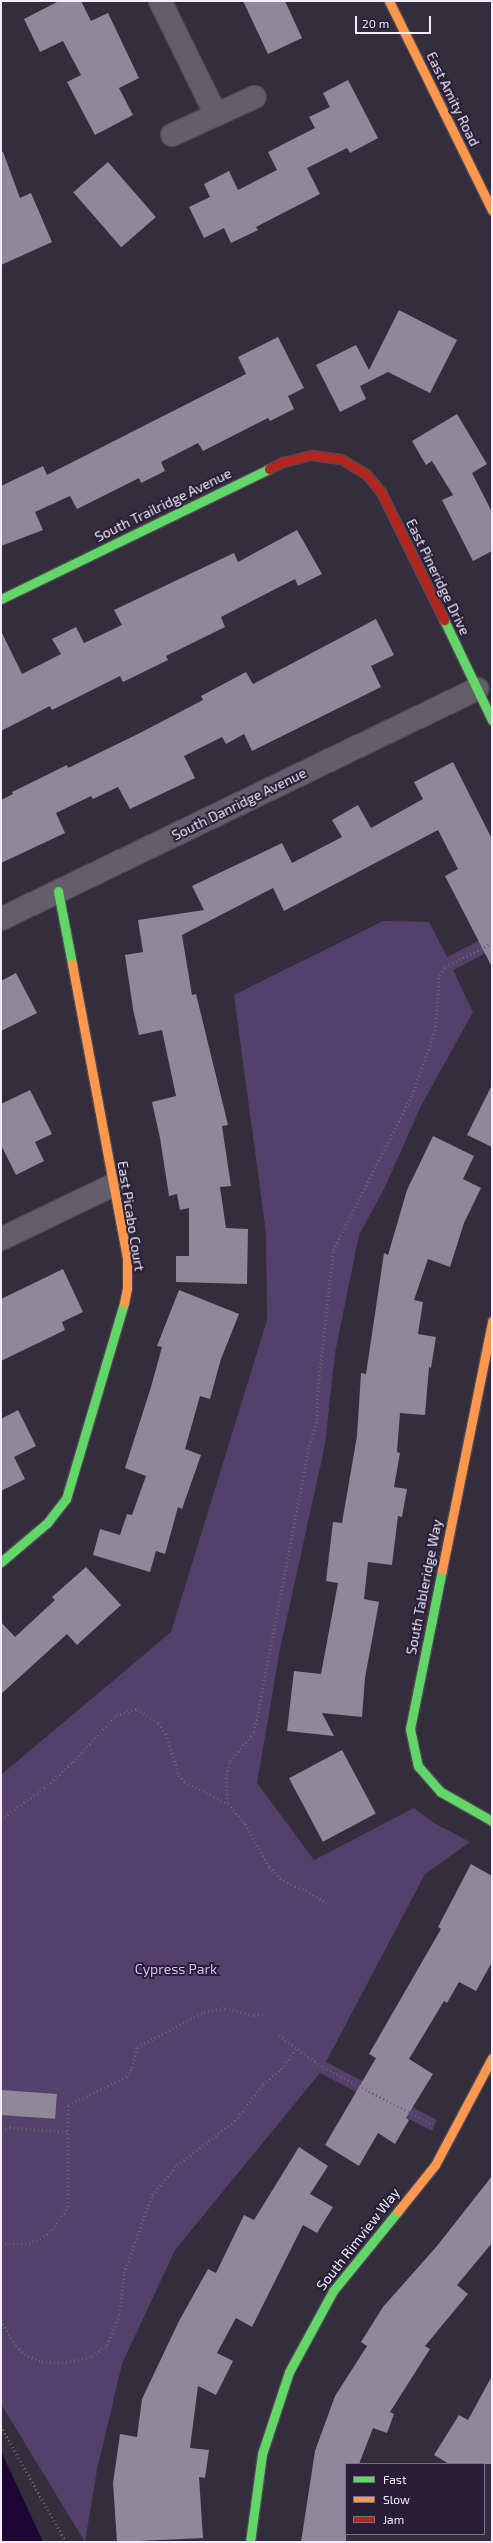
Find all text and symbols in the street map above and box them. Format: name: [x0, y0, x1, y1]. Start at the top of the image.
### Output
scale bar: [357, 8, 433, 34]
text: 20 m: [362, 16, 389, 30]
street label: East Amity Road: [423, 49, 483, 149]
street label: South Trailridge Avenue: [92, 464, 234, 546]
street label: East Pineridge Drive: [403, 516, 473, 638]
street label: South Danridge Avenue: [169, 764, 309, 844]
street label: East Picabo Court: [114, 1160, 148, 1272]
street label: South Tableridge Way: [403, 1518, 445, 1656]
park label: Cypress Park: [135, 1961, 217, 1977]
street label: South Rimview Way: [313, 2184, 403, 2294]
legend: [345, 2463, 485, 2535]
text: Fast: [383, 2472, 406, 2486]
text: Slow: [383, 2492, 410, 2506]
text: Jam: [383, 2512, 404, 2526]

